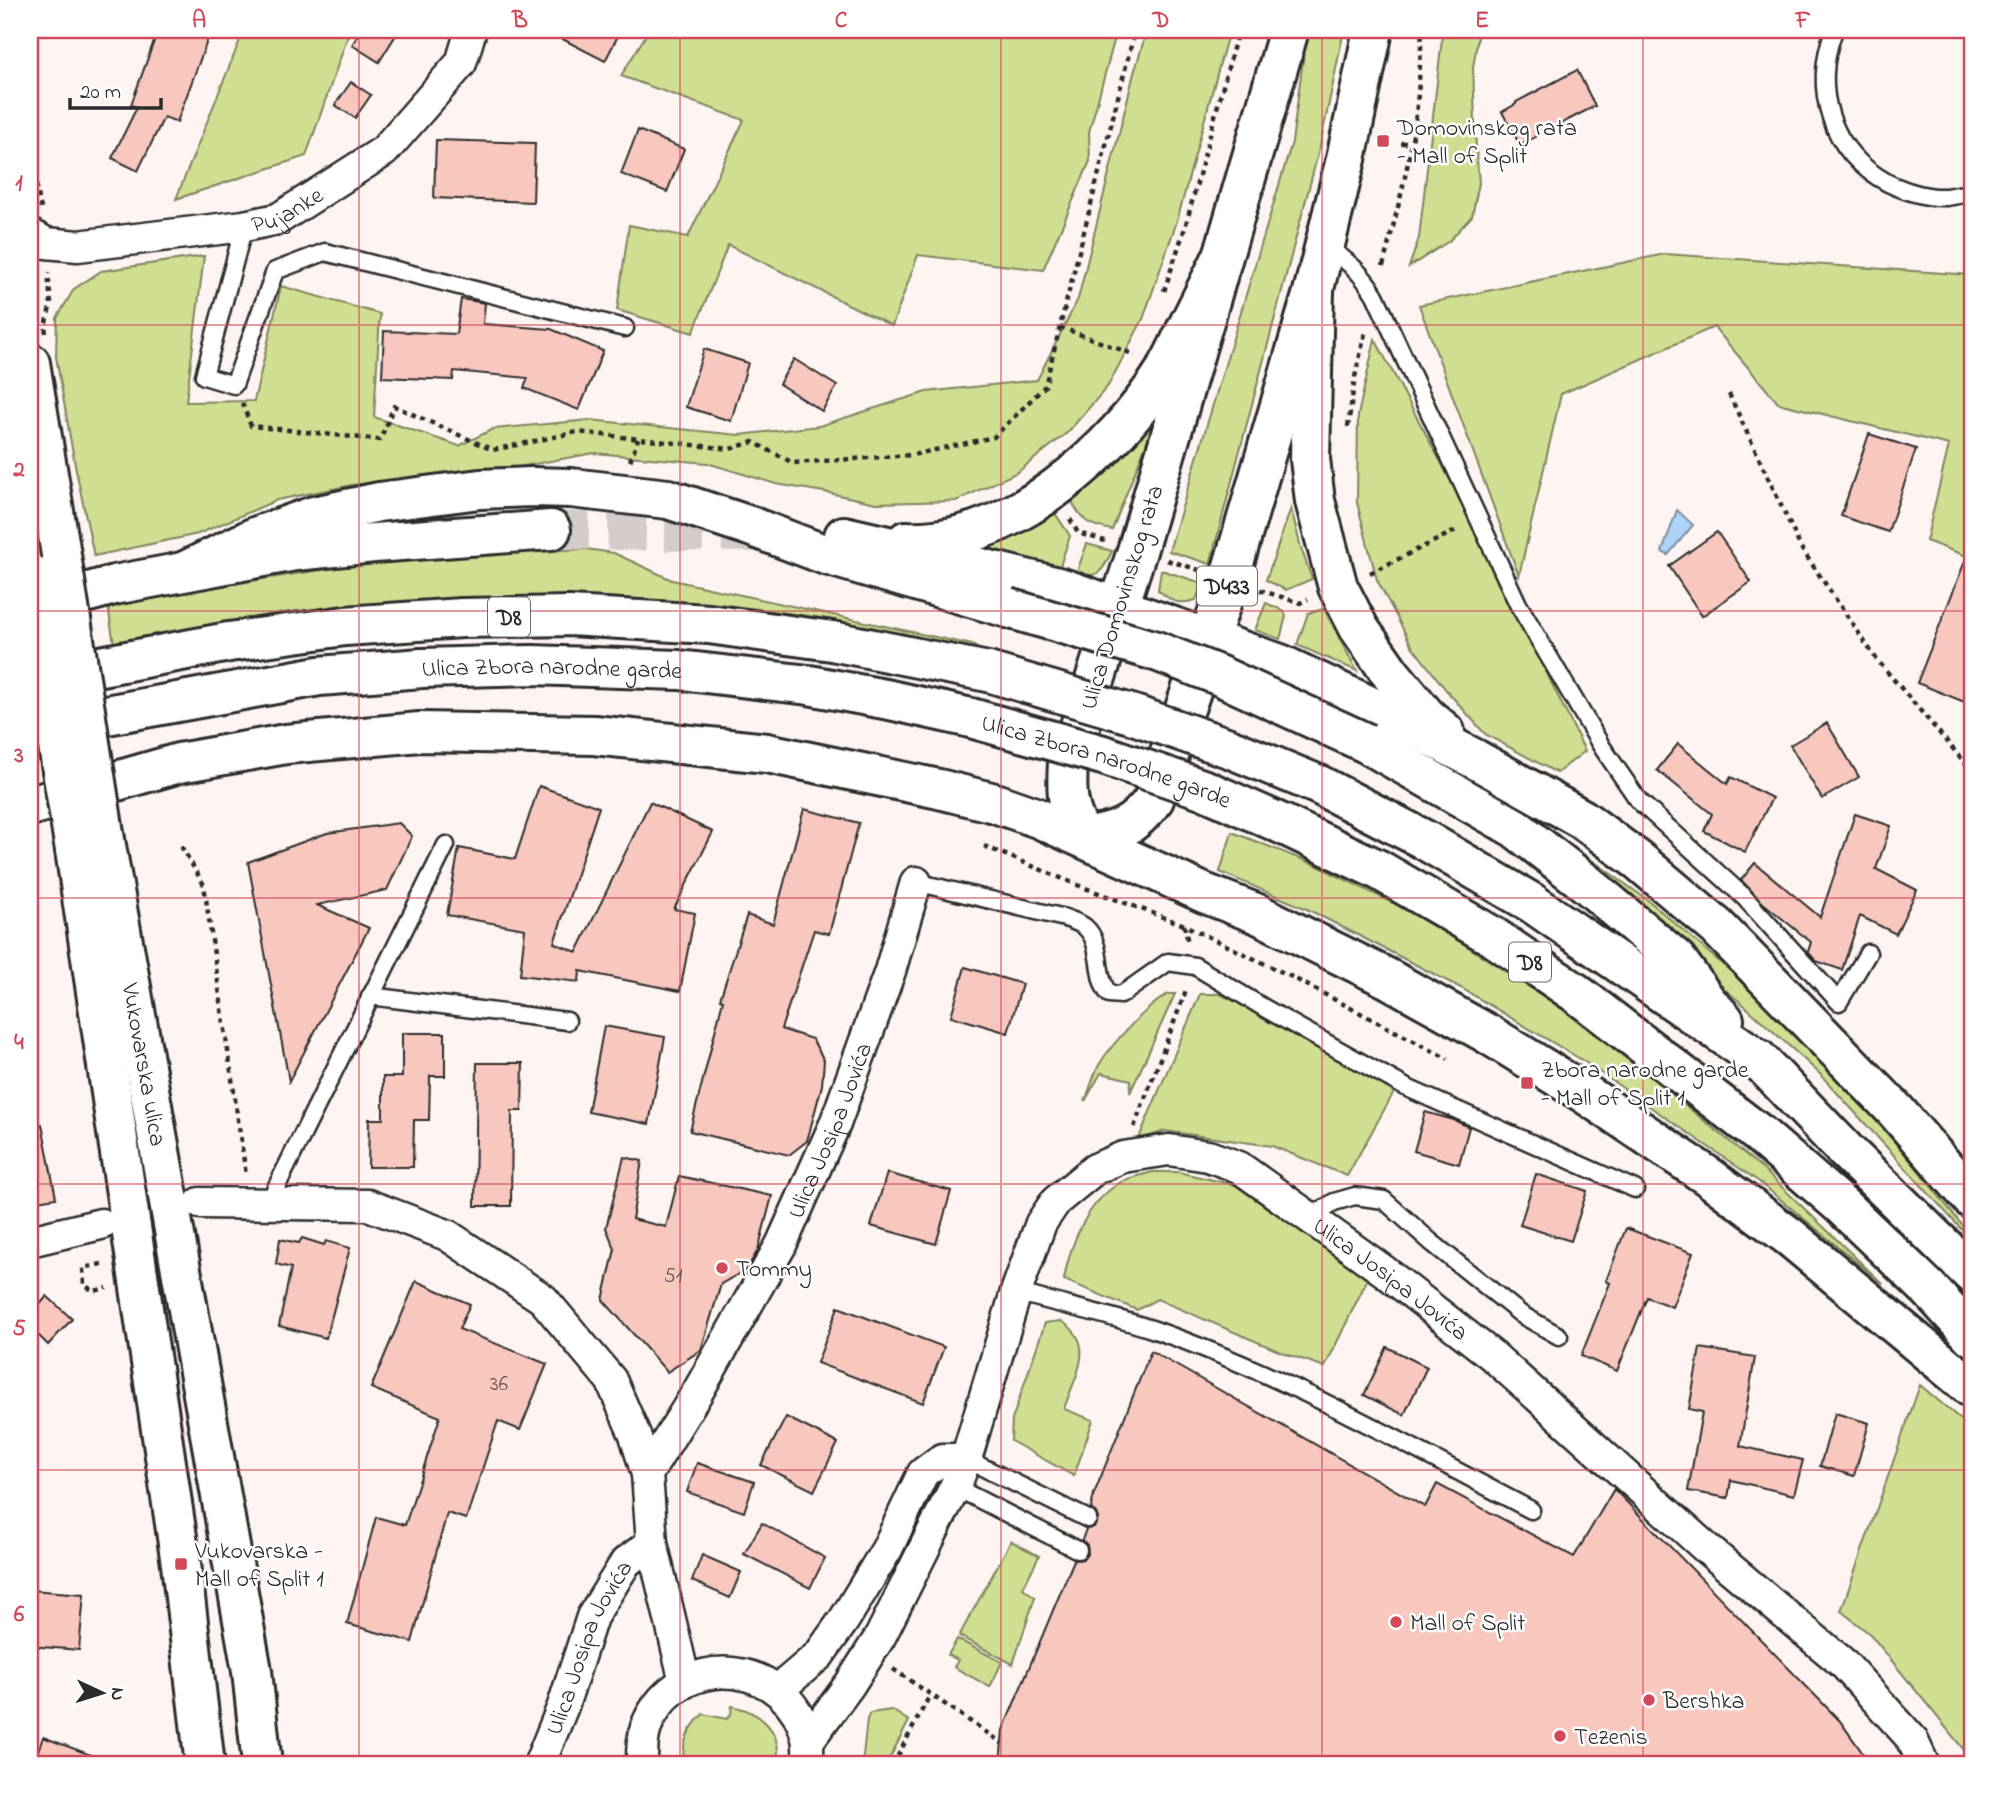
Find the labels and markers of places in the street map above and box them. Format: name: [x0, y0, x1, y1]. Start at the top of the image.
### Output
place label: Domovinskog rata - Mall of Split: [1396, 112, 1577, 175]
marker: Domovinskog rata - Mall of Split: [1375, 133, 1391, 149]
place label: Zbora narodne garde - Mall of Split 1: [1541, 1054, 1749, 1117]
marker: Zbora narodne garde - Mall of Split 1: [1519, 1075, 1535, 1091]
place label: Tommy: [736, 1253, 812, 1289]
marker: Tommy: [714, 1260, 730, 1276]
place label: Vukovarska - Mall of Split 1: [194, 1535, 324, 1598]
marker: Vukovarska - Mall of Split 1: [173, 1556, 189, 1572]
place label: Mall of Split: [1410, 1607, 1525, 1642]
marker: Mall of Split: [1388, 1614, 1404, 1630]
place label: Bershka: [1662, 1685, 1744, 1720]
marker: Bershka: [1641, 1692, 1657, 1708]
place label: Tezenis: [1574, 1721, 1648, 1756]
marker: Tezenis: [1552, 1728, 1568, 1744]

